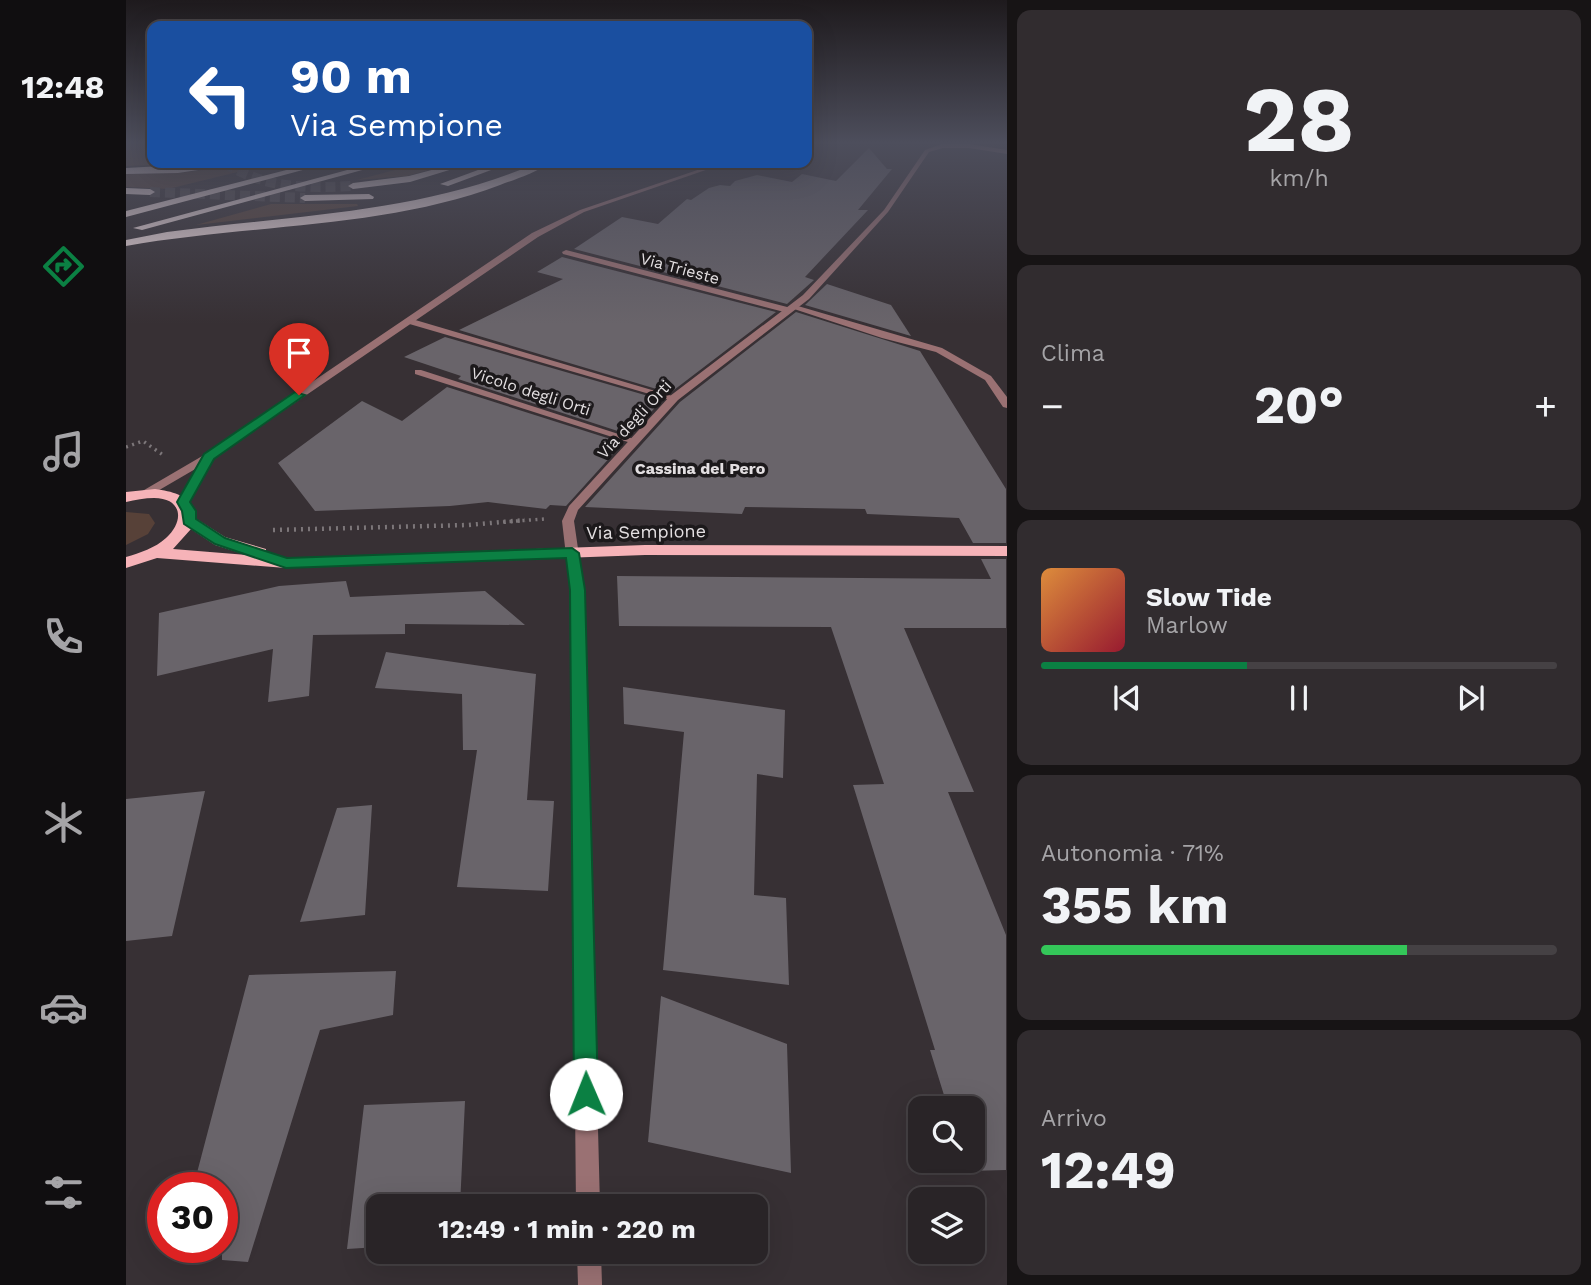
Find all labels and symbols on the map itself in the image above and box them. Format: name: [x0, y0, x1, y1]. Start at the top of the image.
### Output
street label: Via Trieste: [638, 249, 722, 288]
pin: [269, 323, 329, 395]
street label: Vicolo degli Orti: [469, 363, 593, 420]
street label: Via degli Orti: [593, 376, 675, 462]
district label: Cassina del Pero: [635, 459, 766, 478]
street label: Via Sempione: [586, 520, 706, 543]
position arrow: [549, 1057, 623, 1131]
speed limit sign: 30: [147, 1172, 238, 1263]

